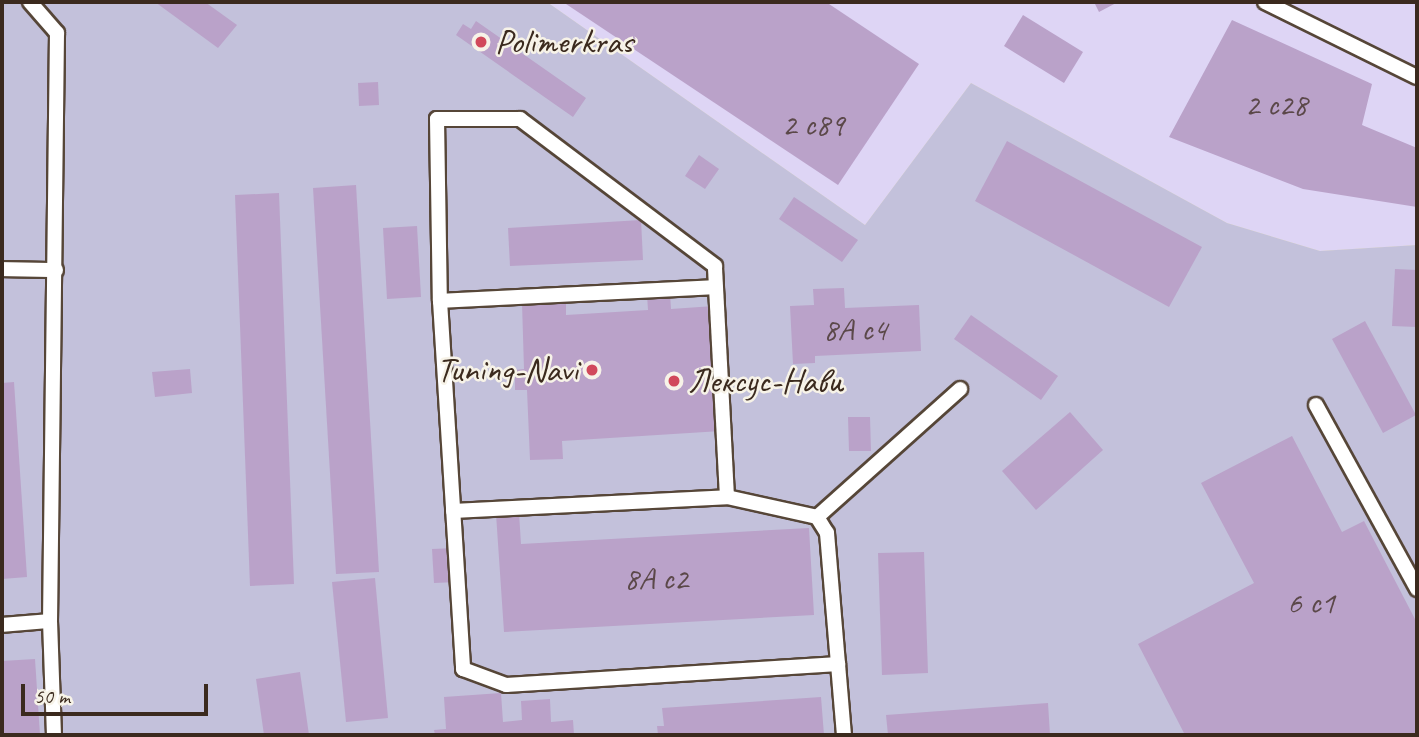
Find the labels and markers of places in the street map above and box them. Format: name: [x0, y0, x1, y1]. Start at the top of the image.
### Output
place label: Polimerkras: [495, 21, 633, 63]
marker: Polimerkras: [473, 34, 489, 50]
place label: Tuning-Navi: [437, 349, 578, 391]
place label: Лексус-Нави: [688, 360, 843, 402]
marker: Tuning-Navi: [584, 362, 600, 378]
marker: Лексус-Нави: [666, 373, 682, 389]

